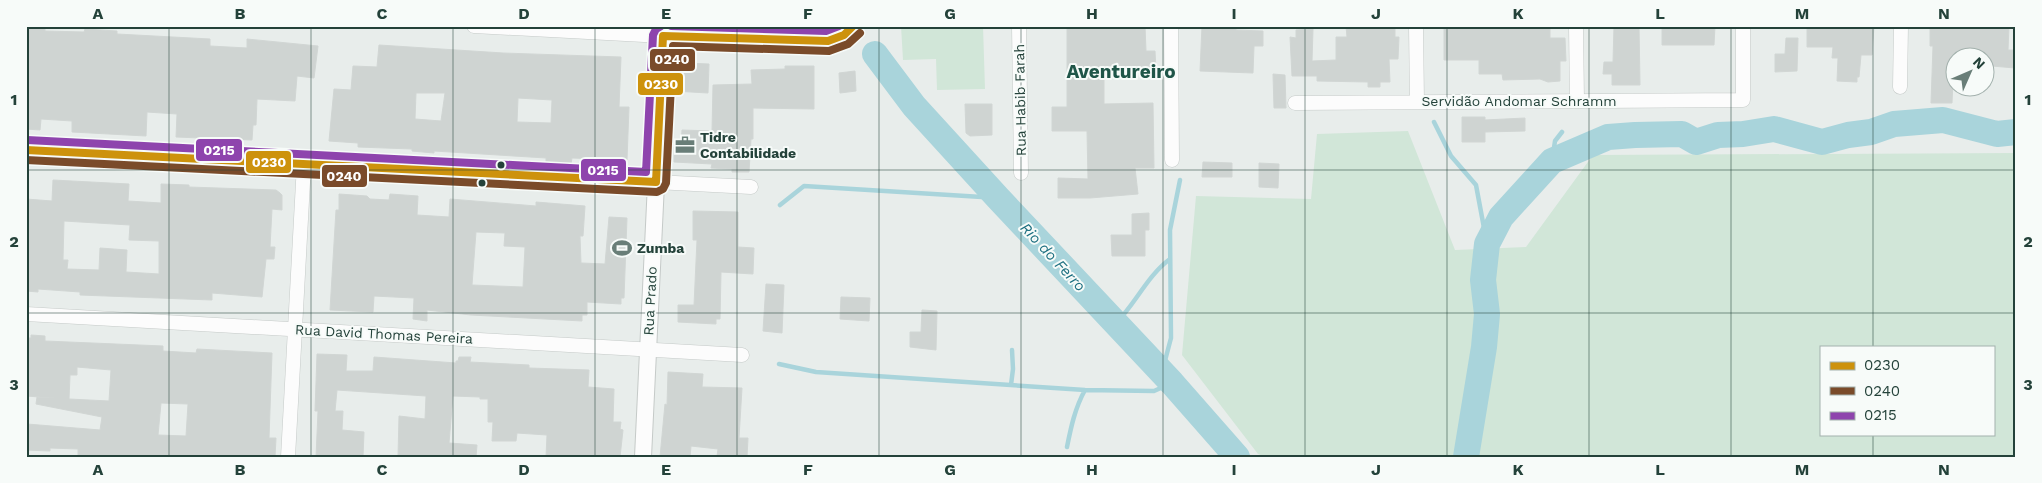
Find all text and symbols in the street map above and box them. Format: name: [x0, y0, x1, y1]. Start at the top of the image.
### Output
text: A: [93, 4, 104, 23]
text: B: [235, 4, 246, 23]
text: C: [377, 4, 388, 23]
text: D: [518, 4, 530, 23]
text: E: [661, 4, 671, 23]
text: F: [803, 4, 813, 23]
text: G: [944, 4, 956, 23]
text: H: [1086, 4, 1098, 23]
text: I: [1231, 4, 1237, 23]
text: J: [1371, 4, 1381, 23]
text: K: [1512, 4, 1524, 23]
text: L: [1655, 4, 1665, 23]
text: M: [1795, 4, 1809, 23]
text: N: [1938, 4, 1950, 23]
street label: Rua Habib Farah: [1011, 44, 1029, 156]
line badge: 0240: [649, 48, 696, 72]
north arrow: [1944, 48, 1994, 98]
text: 0240: [654, 51, 690, 67]
text: N: [1970, 53, 1989, 72]
district label: Aventureiro: [1066, 60, 1176, 83]
line badge: 0230: [637, 72, 684, 96]
text: 0230: [644, 76, 678, 92]
text: 1: [11, 90, 17, 109]
text: 1: [2025, 90, 2031, 109]
street label: Servidão Andomar Schramm: [1421, 93, 1617, 109]
place label: Tidre Contabilidade: [700, 129, 796, 161]
office icon: Tidre Contabilidade: [674, 134, 696, 156]
line badge: 0215: [195, 138, 243, 162]
text: 0215: [203, 142, 235, 158]
line badge: 0230: [245, 150, 292, 174]
text: 0230: [252, 154, 286, 170]
line badge: 0215: [580, 158, 627, 182]
unlabelled marker: [496, 160, 506, 170]
text: 0215: [587, 162, 619, 178]
line badge: 0240: [321, 164, 368, 188]
text: 0240: [326, 168, 362, 184]
unlabelled marker: [477, 178, 487, 188]
water label: Rio do Ferro: [1017, 219, 1089, 295]
text: 2: [9, 232, 19, 251]
text: 2: [2023, 232, 2033, 251]
sports icon: Zumba: [611, 237, 633, 259]
place label: Zumba: [637, 240, 685, 256]
street label: Rua Prado: [640, 266, 660, 336]
street label: Rua David Thomas Pereira: [295, 321, 473, 347]
legend: [1820, 346, 1994, 436]
text: 0230: [1864, 356, 1900, 374]
text: 3: [9, 375, 19, 394]
text: 3: [2023, 375, 2033, 394]
text: 0240: [1864, 382, 1900, 400]
text: 0215: [1864, 406, 1897, 424]
text: A: [93, 460, 104, 479]
text: B: [235, 460, 246, 479]
text: C: [377, 460, 388, 479]
text: D: [518, 460, 530, 479]
text: E: [661, 460, 671, 479]
text: F: [803, 460, 813, 479]
text: G: [944, 460, 956, 479]
text: H: [1086, 460, 1098, 479]
text: I: [1231, 460, 1237, 479]
text: J: [1371, 460, 1381, 479]
text: K: [1512, 460, 1524, 479]
text: L: [1655, 460, 1665, 479]
text: M: [1795, 460, 1809, 479]
text: N: [1938, 460, 1950, 479]

